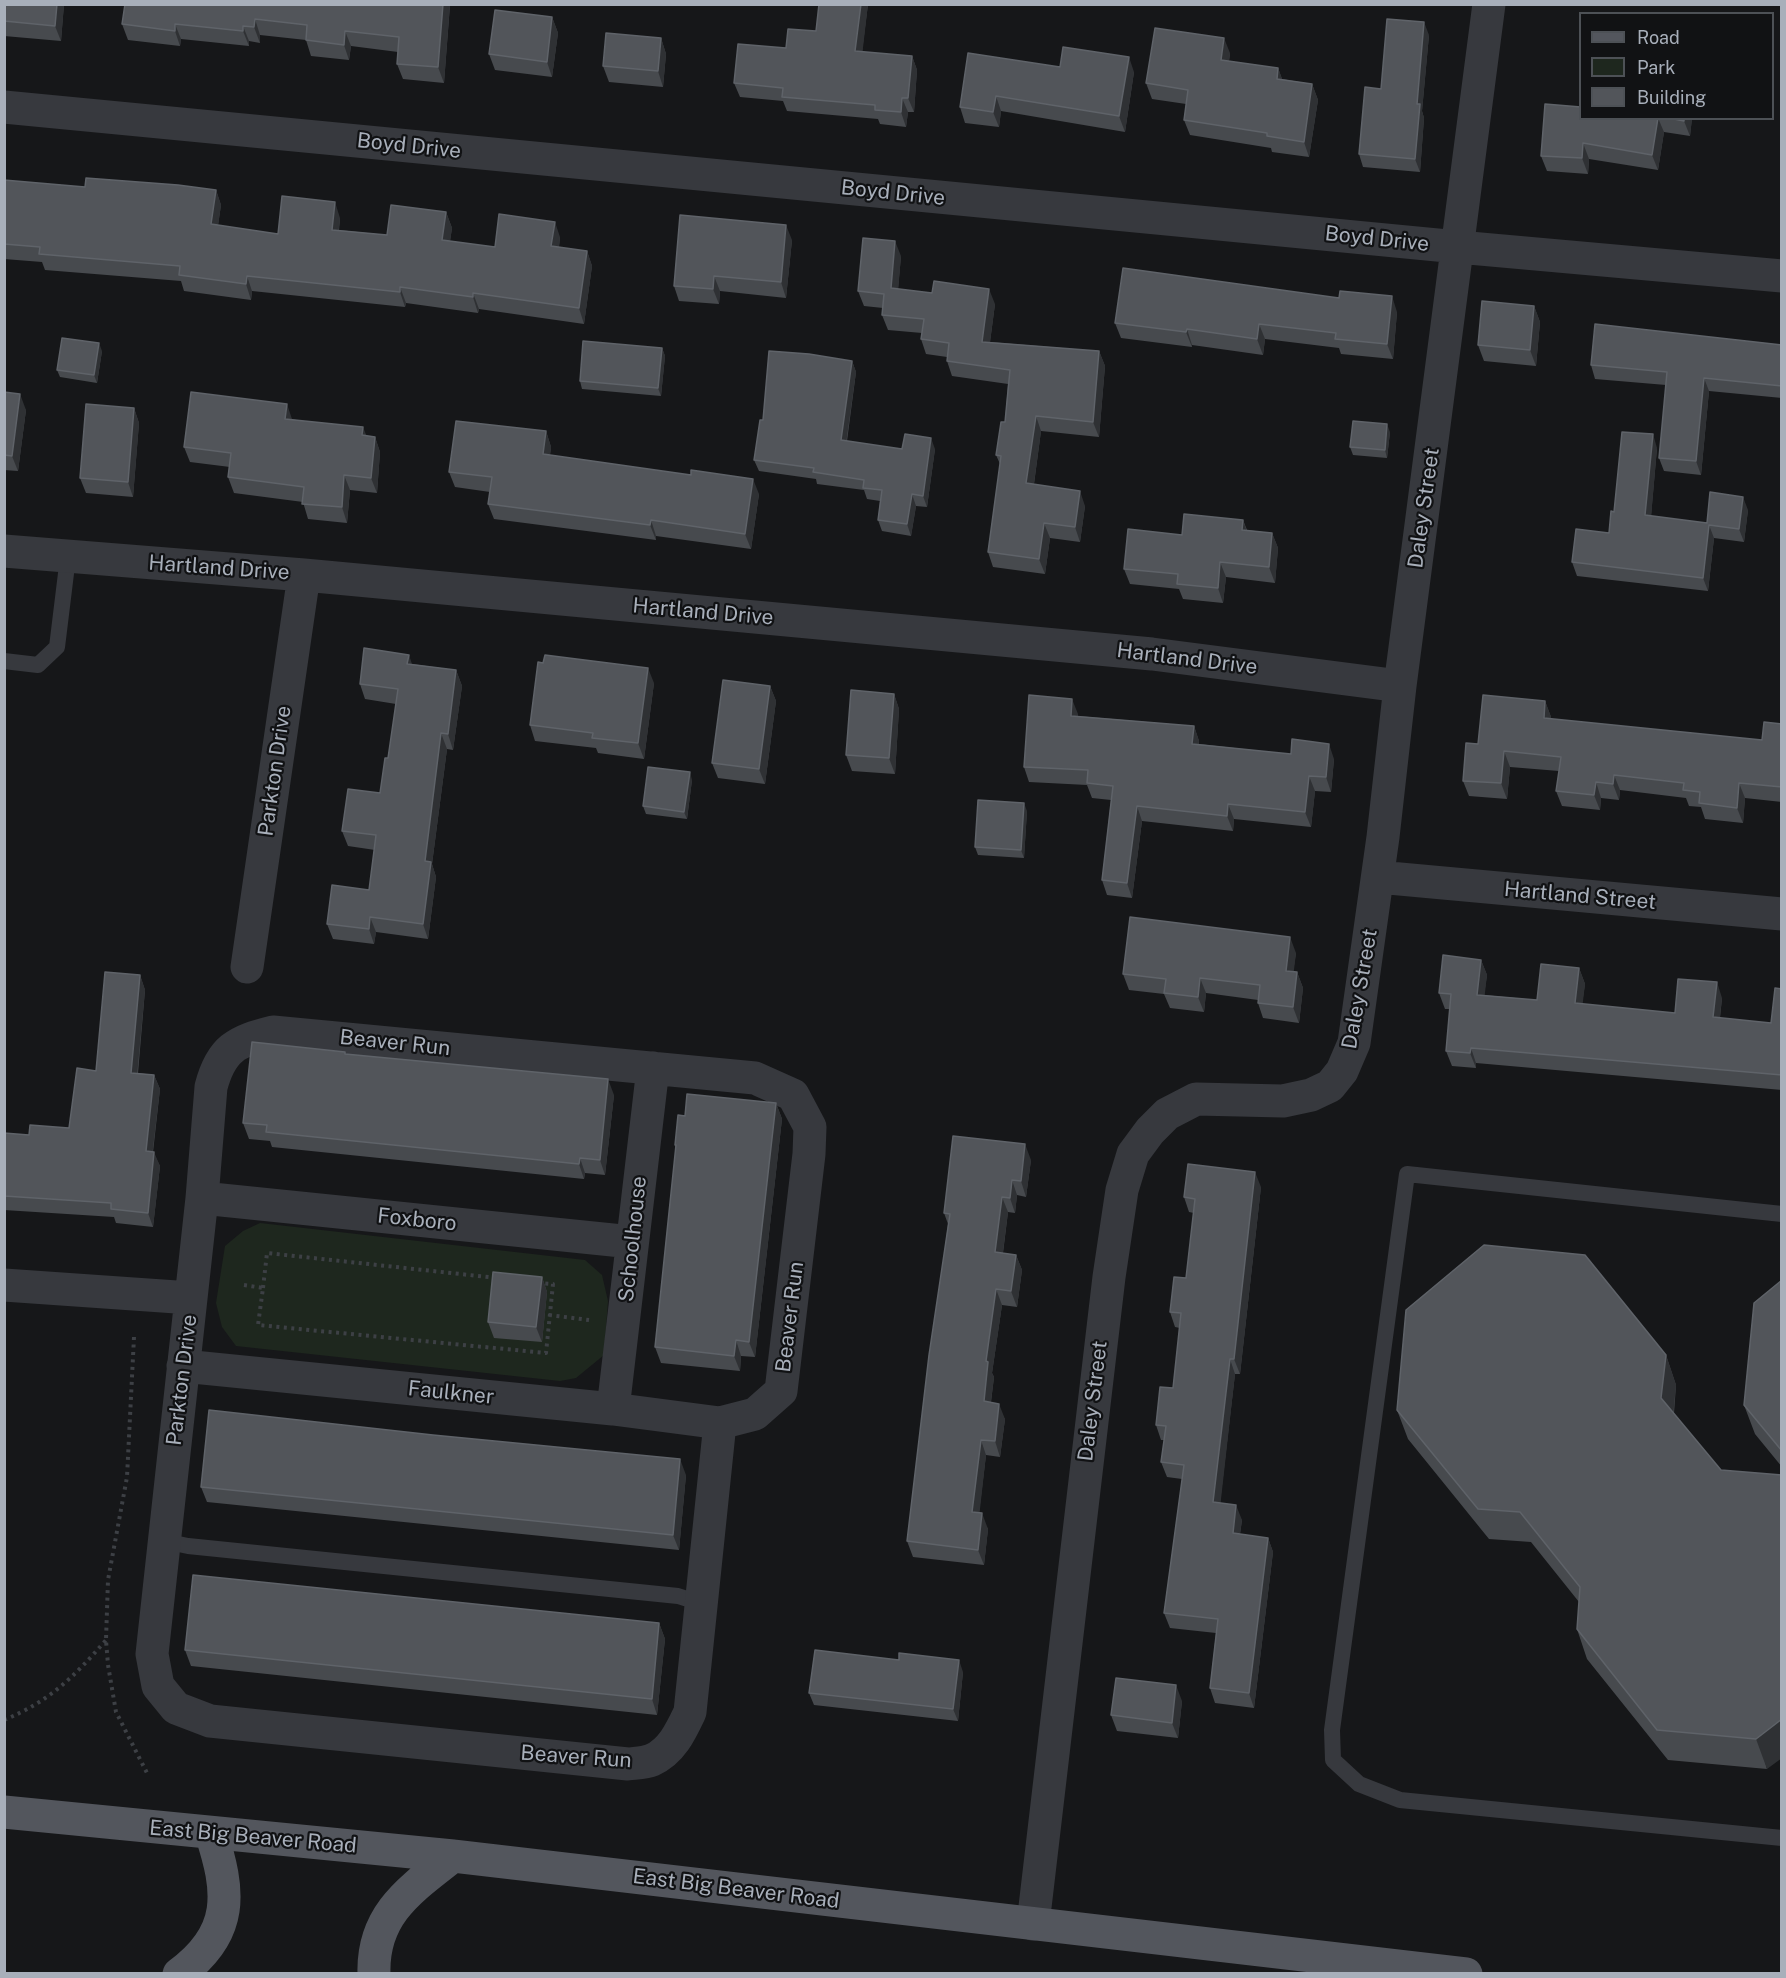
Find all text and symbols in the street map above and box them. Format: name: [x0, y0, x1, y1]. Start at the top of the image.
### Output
legend: [1579, 12, 1774, 120]
text: Road: [1637, 27, 1680, 48]
text: Park: [1637, 57, 1675, 78]
text: Building: [1637, 87, 1706, 108]
street label: Boyd Drive: [356, 128, 462, 164]
street label: Boyd Drive: [840, 175, 946, 211]
street label: Boyd Drive: [1324, 221, 1430, 257]
street label: Daley Street: [1403, 446, 1445, 570]
street label: Hartland Drive: [148, 550, 290, 586]
street label: Hartland Drive: [631, 593, 775, 631]
street label: Hartland Drive: [1115, 638, 1259, 680]
street label: Parkton Drive: [253, 704, 297, 838]
street label: Hartland Street: [1503, 877, 1657, 915]
street label: Daley Street: [1337, 927, 1383, 1051]
street label: Beaver Run: [338, 1025, 452, 1061]
street label: Schoolhouse: [614, 1175, 652, 1303]
street label: Foxboro: [376, 1203, 458, 1237]
street label: Beaver Run: [771, 1260, 809, 1374]
street label: Parkton Drive: [161, 1313, 203, 1447]
street label: Daley Street: [1073, 1339, 1113, 1463]
street label: Faulkner: [407, 1376, 495, 1410]
street label: Beaver Run: [520, 1741, 632, 1773]
street label: East Big Beaver Road: [148, 1815, 358, 1859]
street label: East Big Beaver Road: [631, 1864, 841, 1914]

